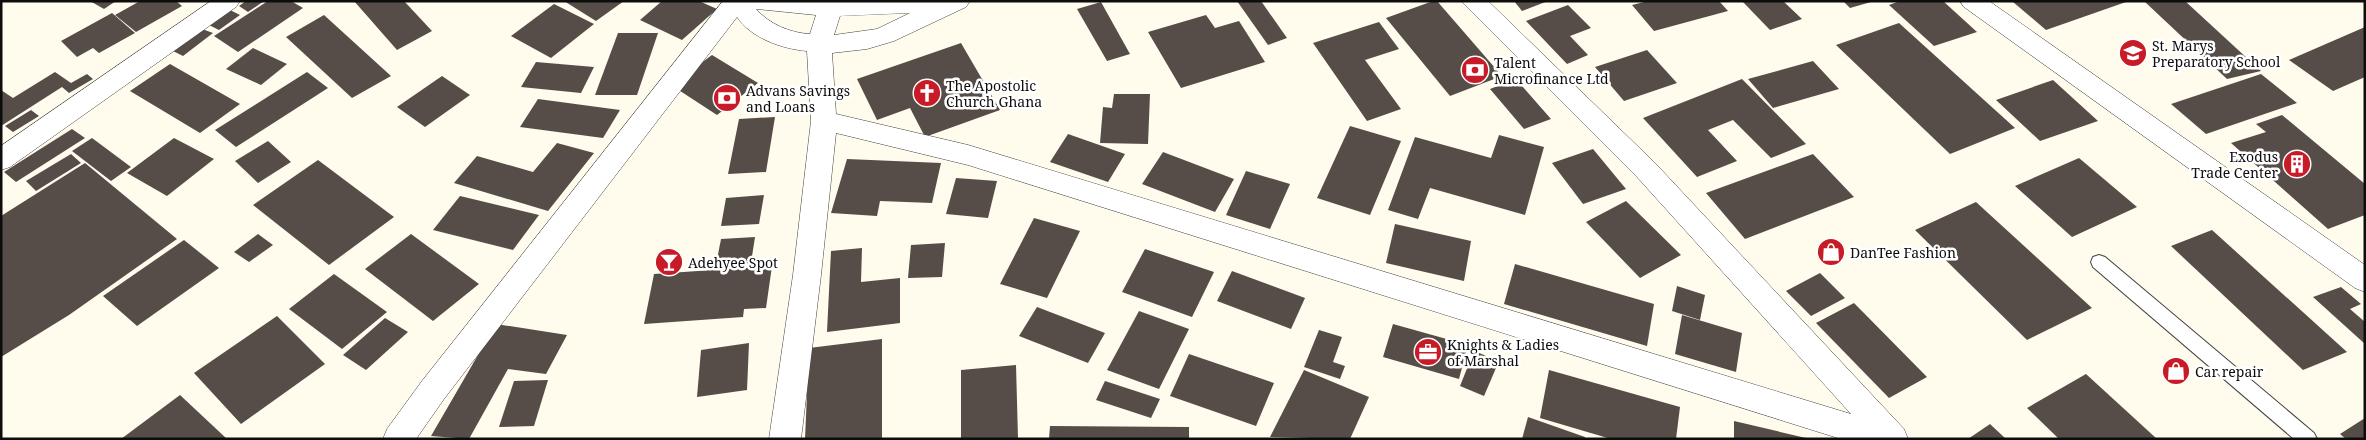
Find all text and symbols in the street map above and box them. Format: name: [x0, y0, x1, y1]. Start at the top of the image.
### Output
place label: St. Marys Preparatory School: [2152, 36, 2281, 71]
school or university icon: St. Marys Preparatory School: [2118, 38, 2148, 68]
place label: Talent Microfinance Ltd: [1494, 53, 1609, 88]
bank icon: Talent Microfinance Ltd: [1460, 55, 1490, 85]
place label: The Apostolic Church Ghana: [946, 76, 1042, 111]
church icon: The Apostolic Church Ghana: [912, 78, 942, 108]
place label: Advans Savings and Loans: [746, 81, 850, 116]
bank icon: Advans Savings and Loans: [712, 83, 742, 113]
place label: Exodus Trade Center: [2191, 147, 2278, 182]
building icon: Exodus Trade Center: [2282, 149, 2312, 179]
shop icon: DanTee Fashion: [1816, 237, 1846, 267]
place label: DanTee Fashion: [1850, 243, 1956, 262]
bar icon: Adehyee Spot: [654, 247, 684, 277]
place label: Adehyee Spot: [688, 253, 778, 272]
place label: Knights & Ladies of Marshal: [1447, 335, 1559, 370]
office icon: Knights & Ladies of Marshal: [1413, 337, 1443, 367]
shop icon: Car repair: [2161, 356, 2191, 386]
place label: Car repair: [2195, 362, 2264, 381]

